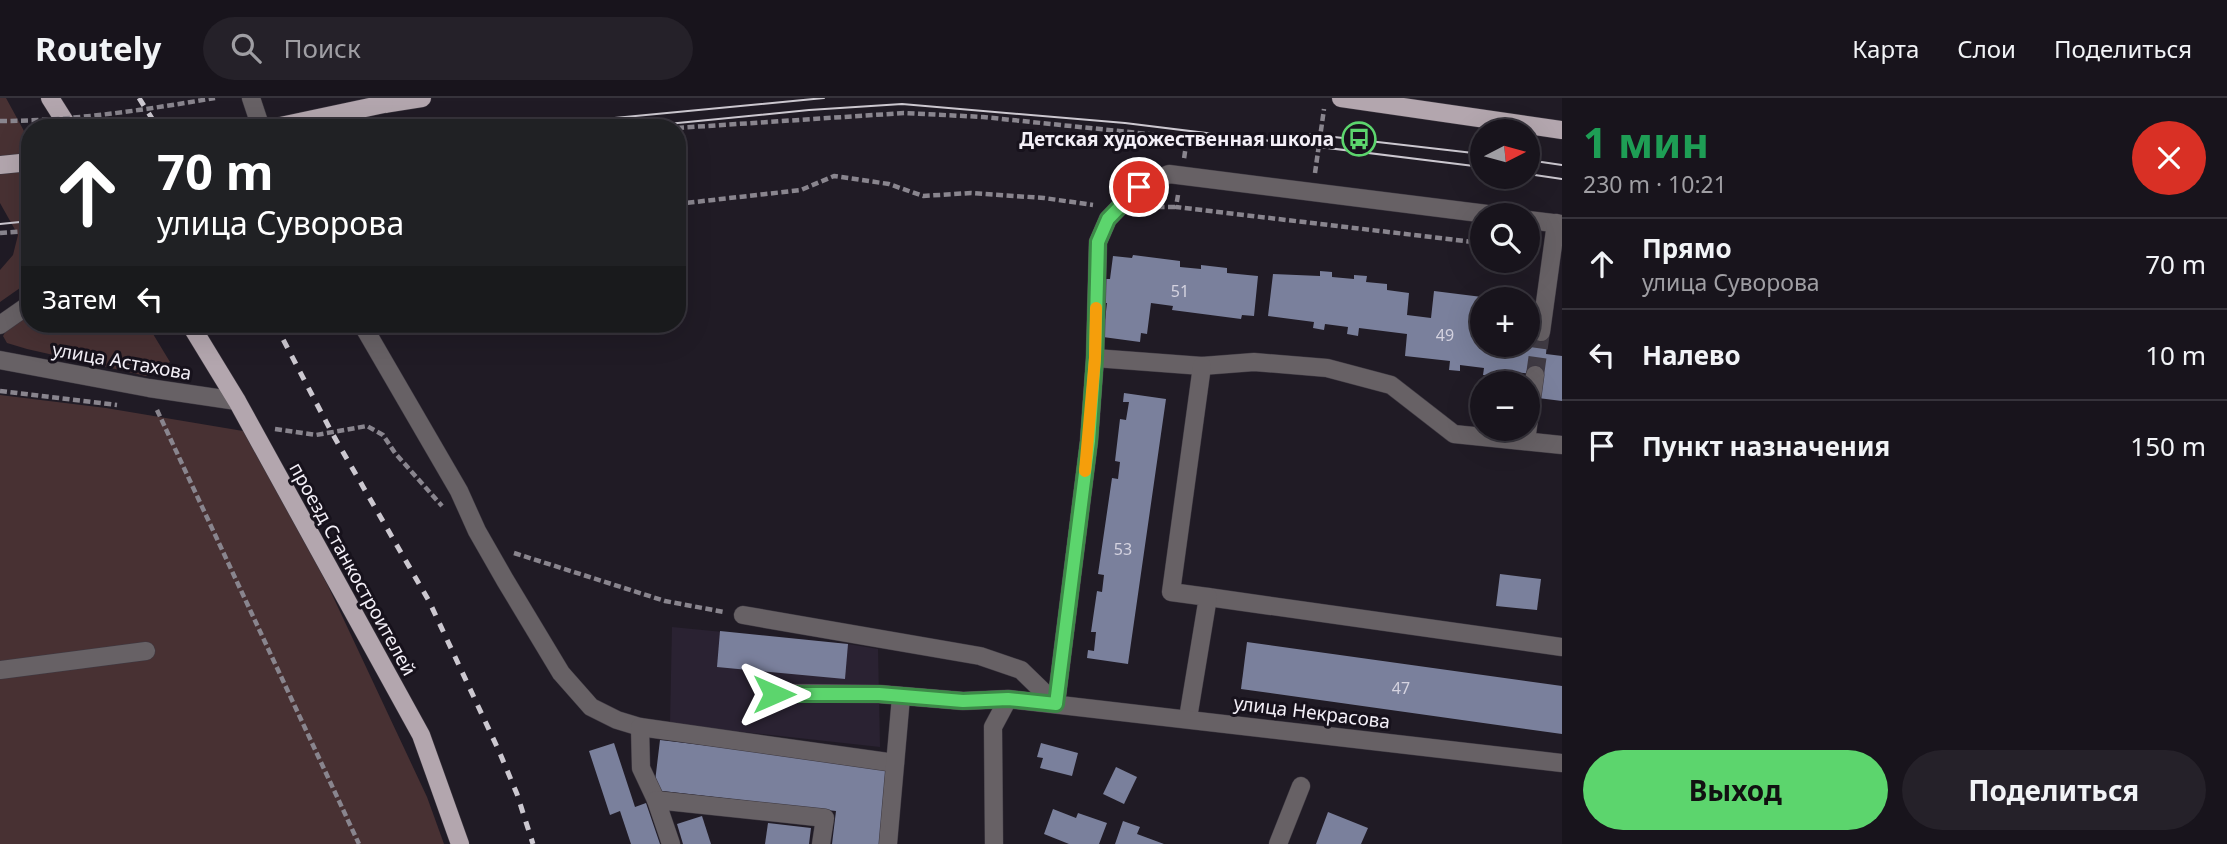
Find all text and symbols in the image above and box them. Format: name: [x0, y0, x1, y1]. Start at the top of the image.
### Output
search box: [203, 17, 693, 80]
text: Routely: [35, 26, 161, 71]
icon: search: [227, 29, 265, 67]
text: Поиск: [283, 30, 361, 66]
text: Карта: [1852, 32, 1919, 65]
text: Слои: [1957, 32, 2016, 65]
text: Поделиться: [2054, 32, 2192, 65]
text: 1 мин: [1583, 113, 1709, 170]
north arrow: [1470, 119, 1540, 189]
map controls: [1470, 119, 1540, 441]
bus stop icon: Детская художественная школа: [1340, 120, 1378, 158]
button: close: [2132, 121, 2206, 195]
place label: Детская художественная школа: [1019, 126, 1334, 152]
text: 70 m: [157, 138, 274, 204]
icon: ahead: [42, 147, 133, 238]
pin: [1109, 157, 1169, 217]
icon: arrive: [1120, 168, 1158, 206]
text: 230 m · 10:21: [1583, 168, 1727, 200]
text: улица Суворова: [157, 201, 404, 244]
button: search: [1470, 203, 1540, 273]
text: Прямо: [1642, 230, 1732, 266]
icon: ahead: [1583, 245, 1621, 283]
text: 70 m: [2145, 246, 2206, 282]
text: улица Суворова: [1642, 266, 1820, 298]
icon: left: [131, 280, 169, 318]
house number: 51: [1171, 280, 1189, 302]
text: Затем: [42, 281, 117, 317]
button: +: [1470, 287, 1540, 357]
house number: 49: [1436, 324, 1454, 346]
street label: улица Астахова: [50, 336, 194, 386]
icon: left: [1583, 336, 1621, 374]
text: Налево: [1642, 337, 1741, 373]
text: 10 m: [2145, 337, 2206, 373]
button: −: [1470, 371, 1540, 441]
icon: arrive: [1583, 427, 1621, 465]
text: Пункт назначения: [1642, 428, 1890, 464]
text: 150 m: [2130, 428, 2206, 464]
street label: проезд Станкостроителей: [283, 458, 423, 680]
house number: 53: [1114, 538, 1132, 560]
position arrow: [737, 657, 811, 731]
house number: 47: [1392, 677, 1410, 699]
street label: улица Некрасова: [1232, 690, 1392, 734]
button: Выход: [1583, 750, 1888, 830]
button: Поделиться: [1902, 750, 2206, 830]

